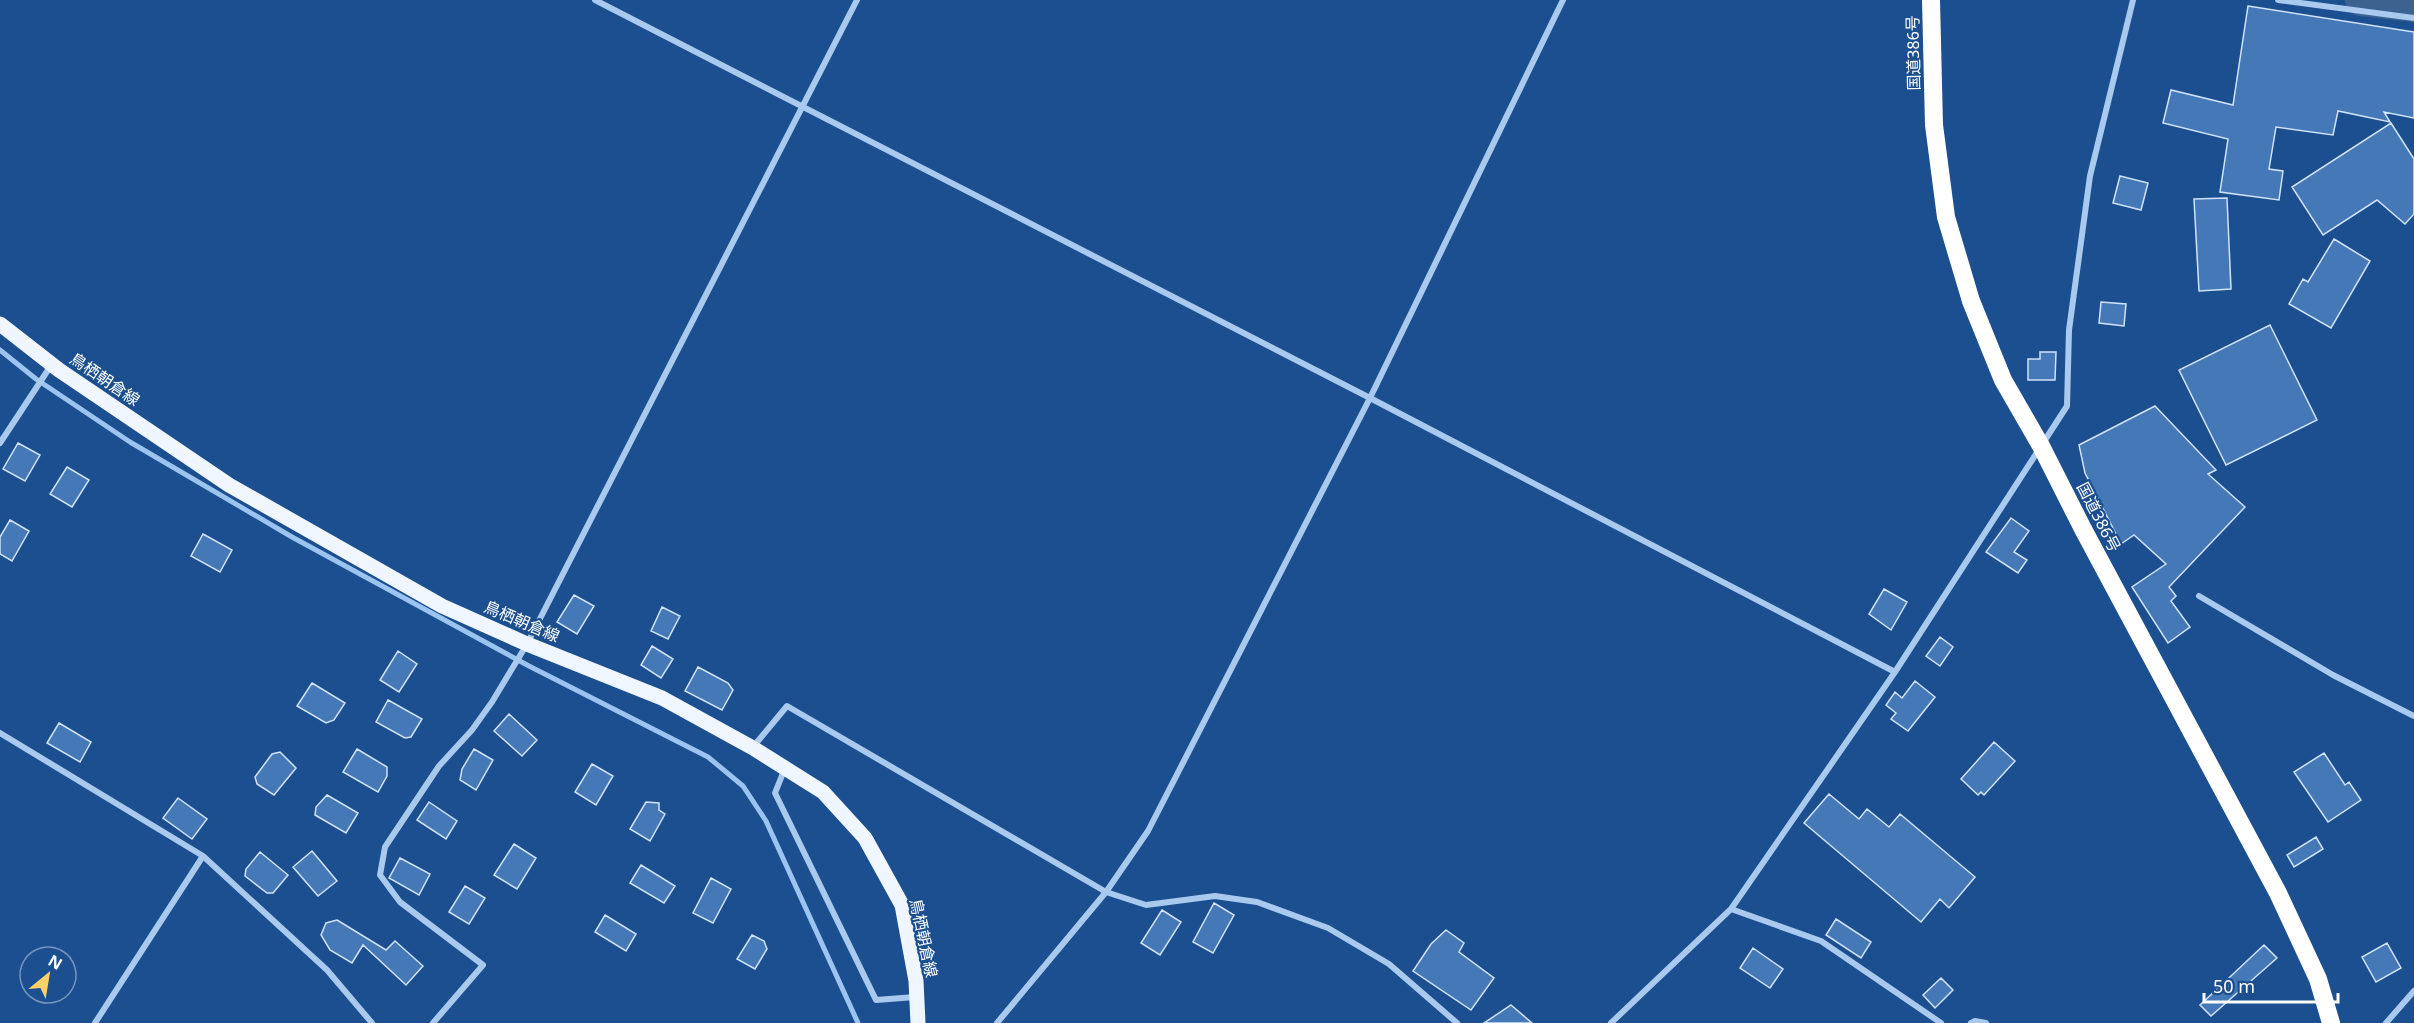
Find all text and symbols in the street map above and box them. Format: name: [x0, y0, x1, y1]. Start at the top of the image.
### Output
street label: 国道386号: [1901, 15, 1925, 91]
street label: 鳥栖朝倉線: [66, 348, 144, 410]
street label: 国道386号: [2072, 478, 2126, 556]
street label: 鳥栖朝倉線: [481, 595, 563, 647]
street label: 鳥栖朝倉線: [905, 897, 943, 979]
north arrow: [18, 945, 78, 1005]
text: N: [44, 949, 67, 975]
scale bar: [2204, 966, 2338, 1004]
text: 50 m: [2213, 974, 2255, 998]

